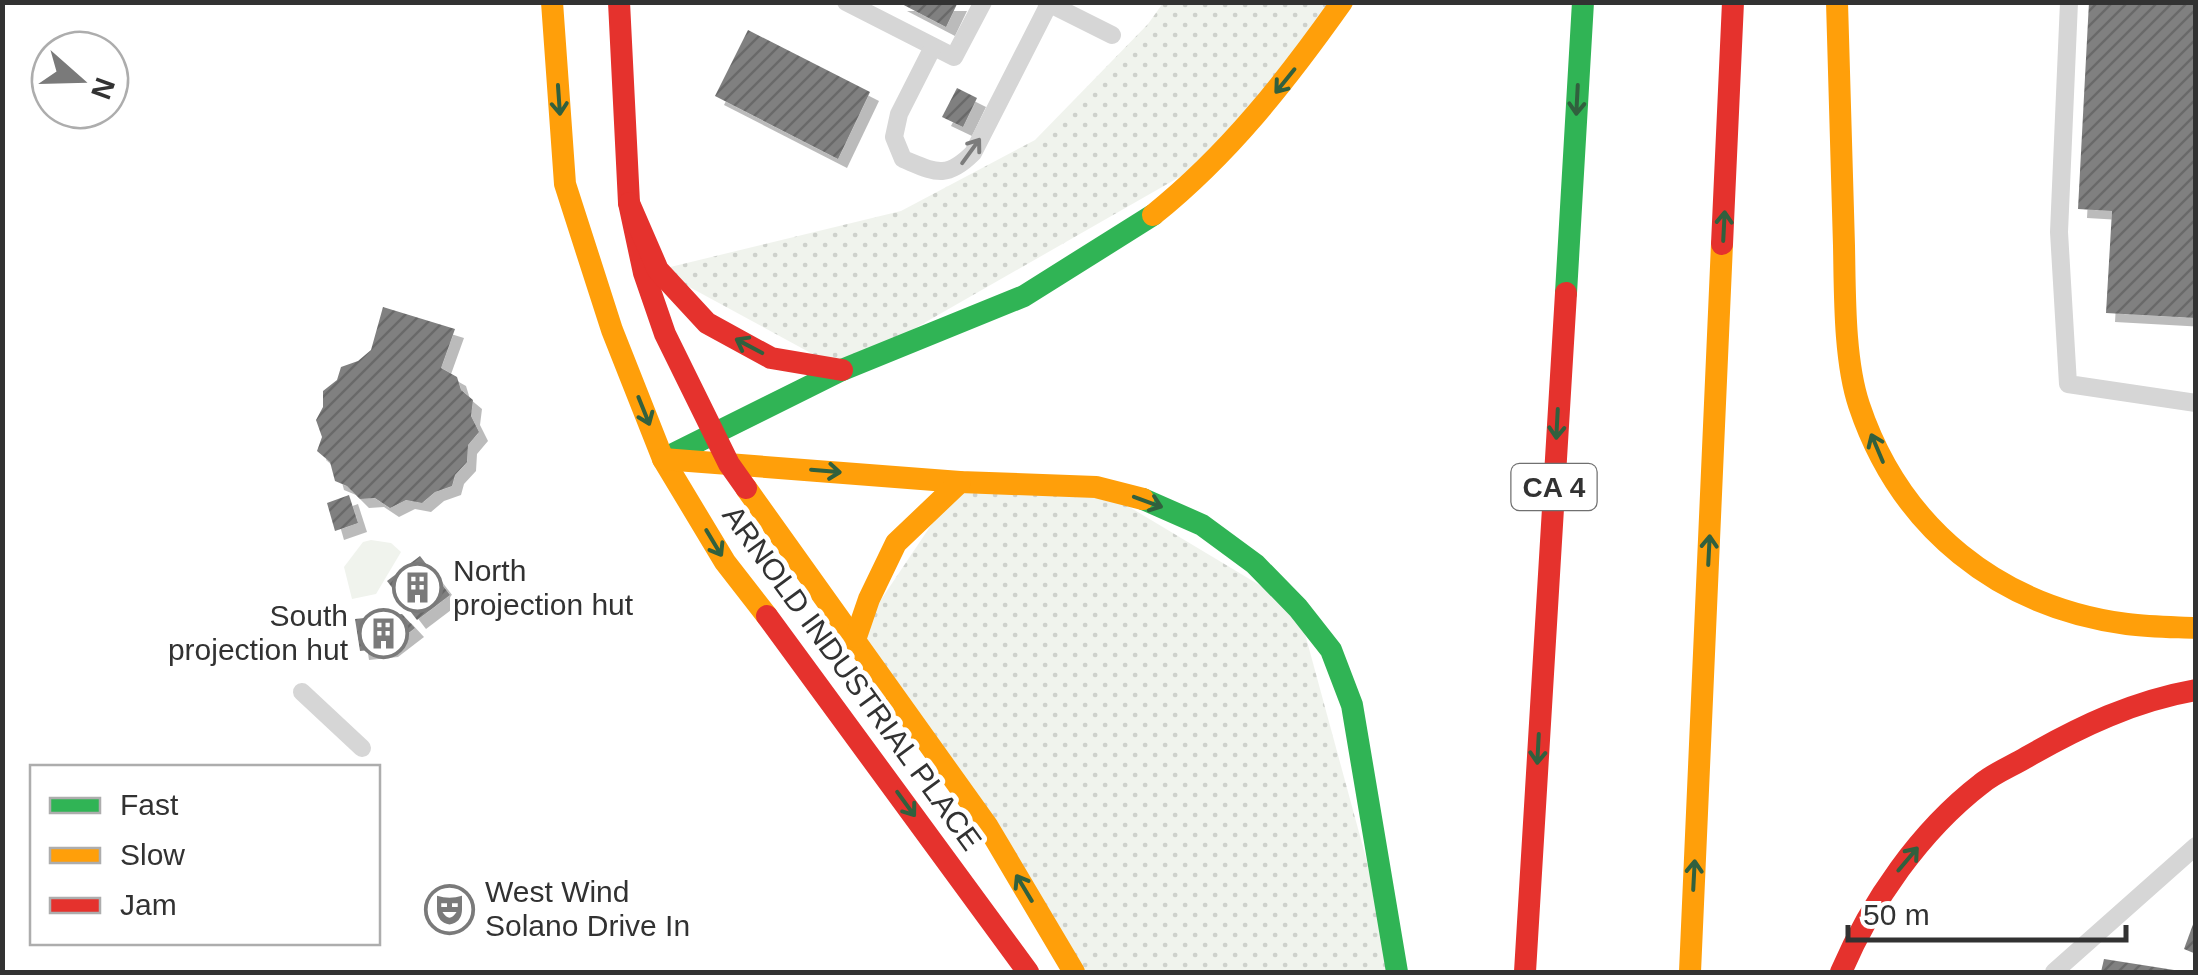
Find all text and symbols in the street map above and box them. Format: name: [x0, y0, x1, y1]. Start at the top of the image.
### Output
north arrow: [30, 30, 130, 130]
one-way arrow: [1274, 68, 1296, 94]
text: N: [85, 74, 121, 103]
one-way arrow: [550, 83, 569, 115]
one-way arrow: [1567, 83, 1586, 115]
one-way arrow: [960, 138, 981, 165]
one-way arrow: [1714, 210, 1733, 242]
one-way arrow: [734, 336, 764, 355]
one-way arrow: [637, 395, 655, 426]
one-way arrow: [1547, 408, 1566, 440]
one-way arrow: [1867, 433, 1885, 464]
one-way arrow: [810, 462, 842, 481]
road number: CA 4: [1512, 464, 1596, 510]
one-way arrow: [1132, 494, 1163, 512]
street label: ARNOLD INDUSTRIAL PLACE: [716, 499, 988, 856]
one-way arrow: [704, 528, 724, 557]
one-way arrow: [1700, 535, 1719, 567]
place label: North projection hut: [453, 554, 634, 621]
building icon: North projection hut: [392, 562, 444, 614]
place label: South projection hut: [168, 599, 349, 666]
building icon: South projection hut: [357, 607, 409, 659]
one-way arrow: [1528, 732, 1547, 764]
legend: [30, 765, 380, 945]
text: Fast: [120, 788, 179, 821]
one-way arrow: [895, 790, 916, 818]
text: Slow: [120, 838, 185, 871]
one-way arrow: [1897, 847, 1919, 873]
one-way arrow: [1685, 860, 1704, 892]
one-way arrow: [1014, 874, 1034, 904]
place label: West Wind Solano Drive In: [485, 875, 690, 942]
scale bar: [1848, 880, 2126, 942]
theatre icon: West Wind Solano Drive In: [424, 883, 476, 935]
text: Jam: [120, 888, 177, 921]
text: 50 m: [1863, 898, 1930, 931]

